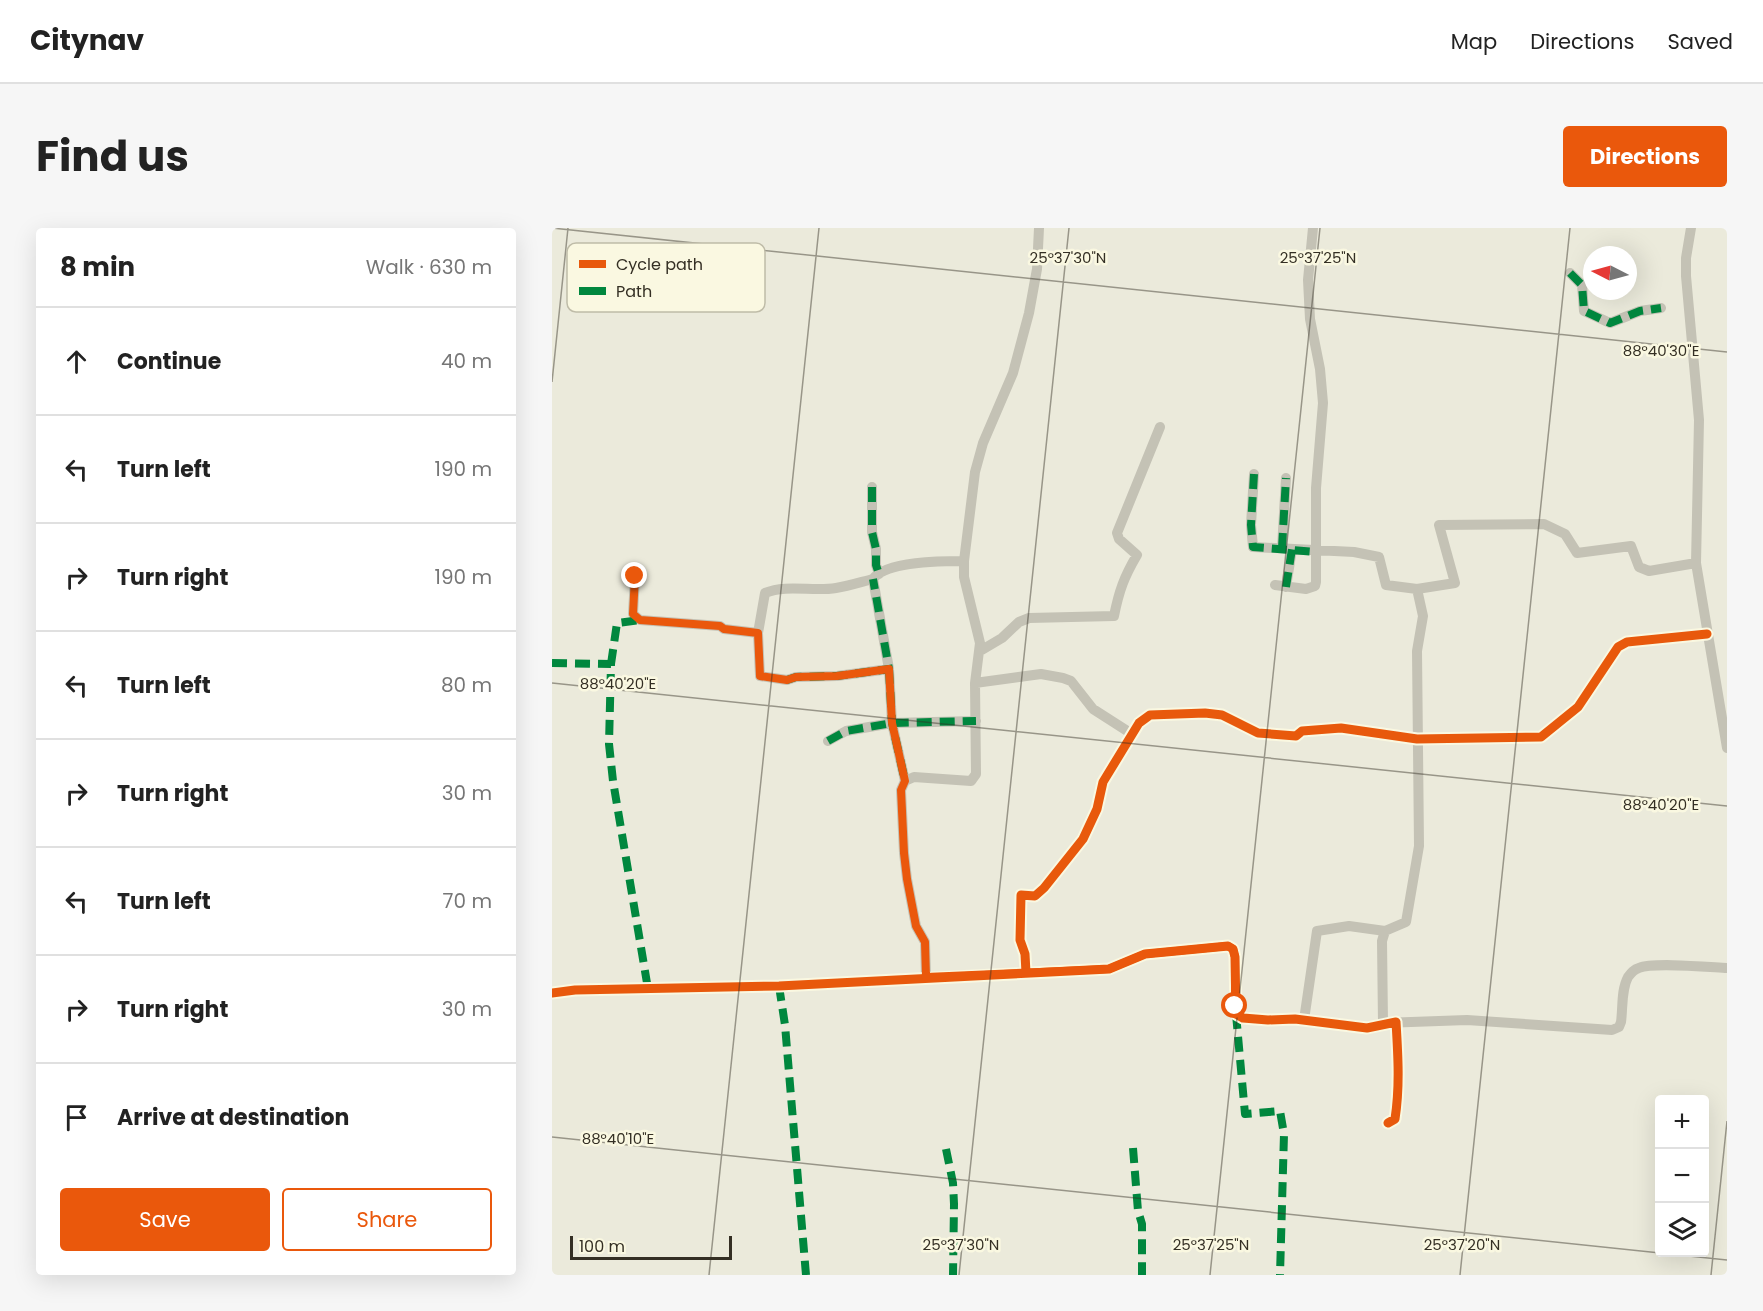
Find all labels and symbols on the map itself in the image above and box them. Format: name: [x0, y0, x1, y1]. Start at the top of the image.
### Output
legend: [567, 243, 765, 312]
north arrow: [1583, 246, 1637, 300]
text: 25°37'30"N: [1030, 247, 1106, 268]
text: 25°37'25"N: [1280, 247, 1356, 268]
text: Cycle path: [616, 253, 703, 276]
text: Path: [616, 280, 652, 303]
text: 88°40'30"E: [1623, 340, 1699, 361]
route end: [621, 562, 647, 588]
text: 88°40'20"E: [580, 673, 656, 694]
text: 88°40'20"E: [1623, 794, 1699, 815]
route start: [1221, 992, 1247, 1018]
text: 88°40'10"E: [582, 1128, 654, 1149]
scale bar: [570, 1233, 732, 1260]
text: 25°37'30"N: [923, 1234, 999, 1255]
text: 25°37'25"N: [1173, 1234, 1249, 1255]
text: 25°37'20"N: [1424, 1234, 1500, 1255]

